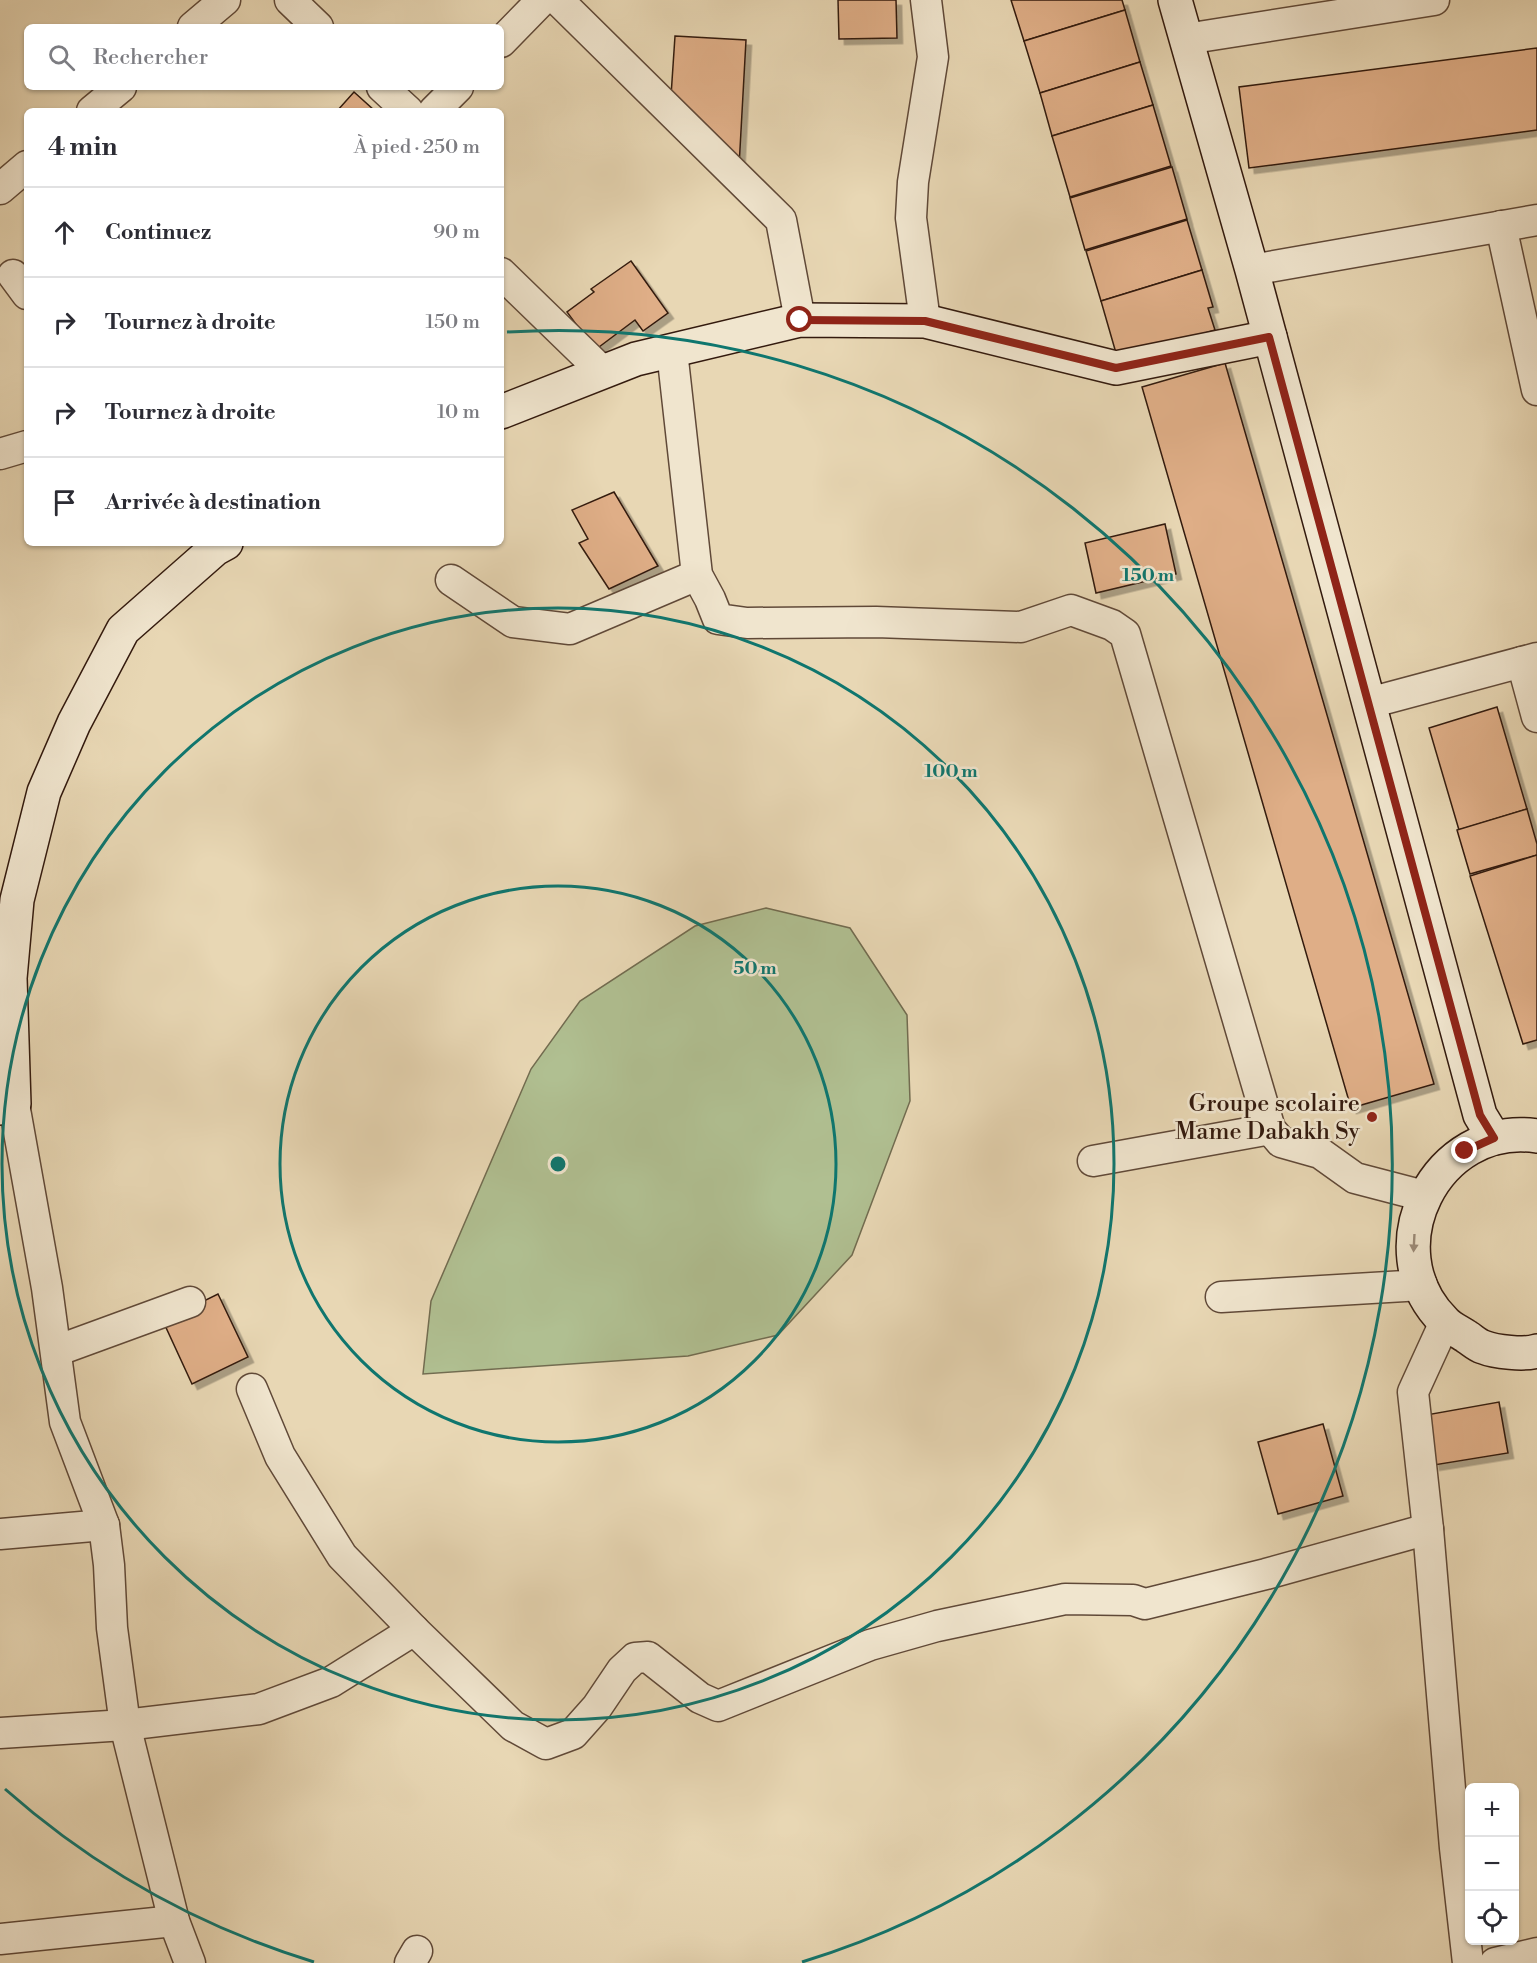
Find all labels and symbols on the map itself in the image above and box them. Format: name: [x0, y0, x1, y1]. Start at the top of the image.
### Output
route start: [786, 306, 812, 332]
text: 150 m: [1122, 564, 1175, 587]
text: 100 m: [924, 760, 978, 783]
text: 50 m: [733, 957, 777, 980]
place label: Groupe scolaire Mame Dabakh Sy: [1175, 1089, 1360, 1147]
marker: Groupe scolaire Mame Dabakh Sy: [1365, 1110, 1379, 1124]
route end: [1451, 1137, 1477, 1163]
centre of rings: [548, 1154, 568, 1174]
one-way arrow: [1410, 1234, 1419, 1253]

